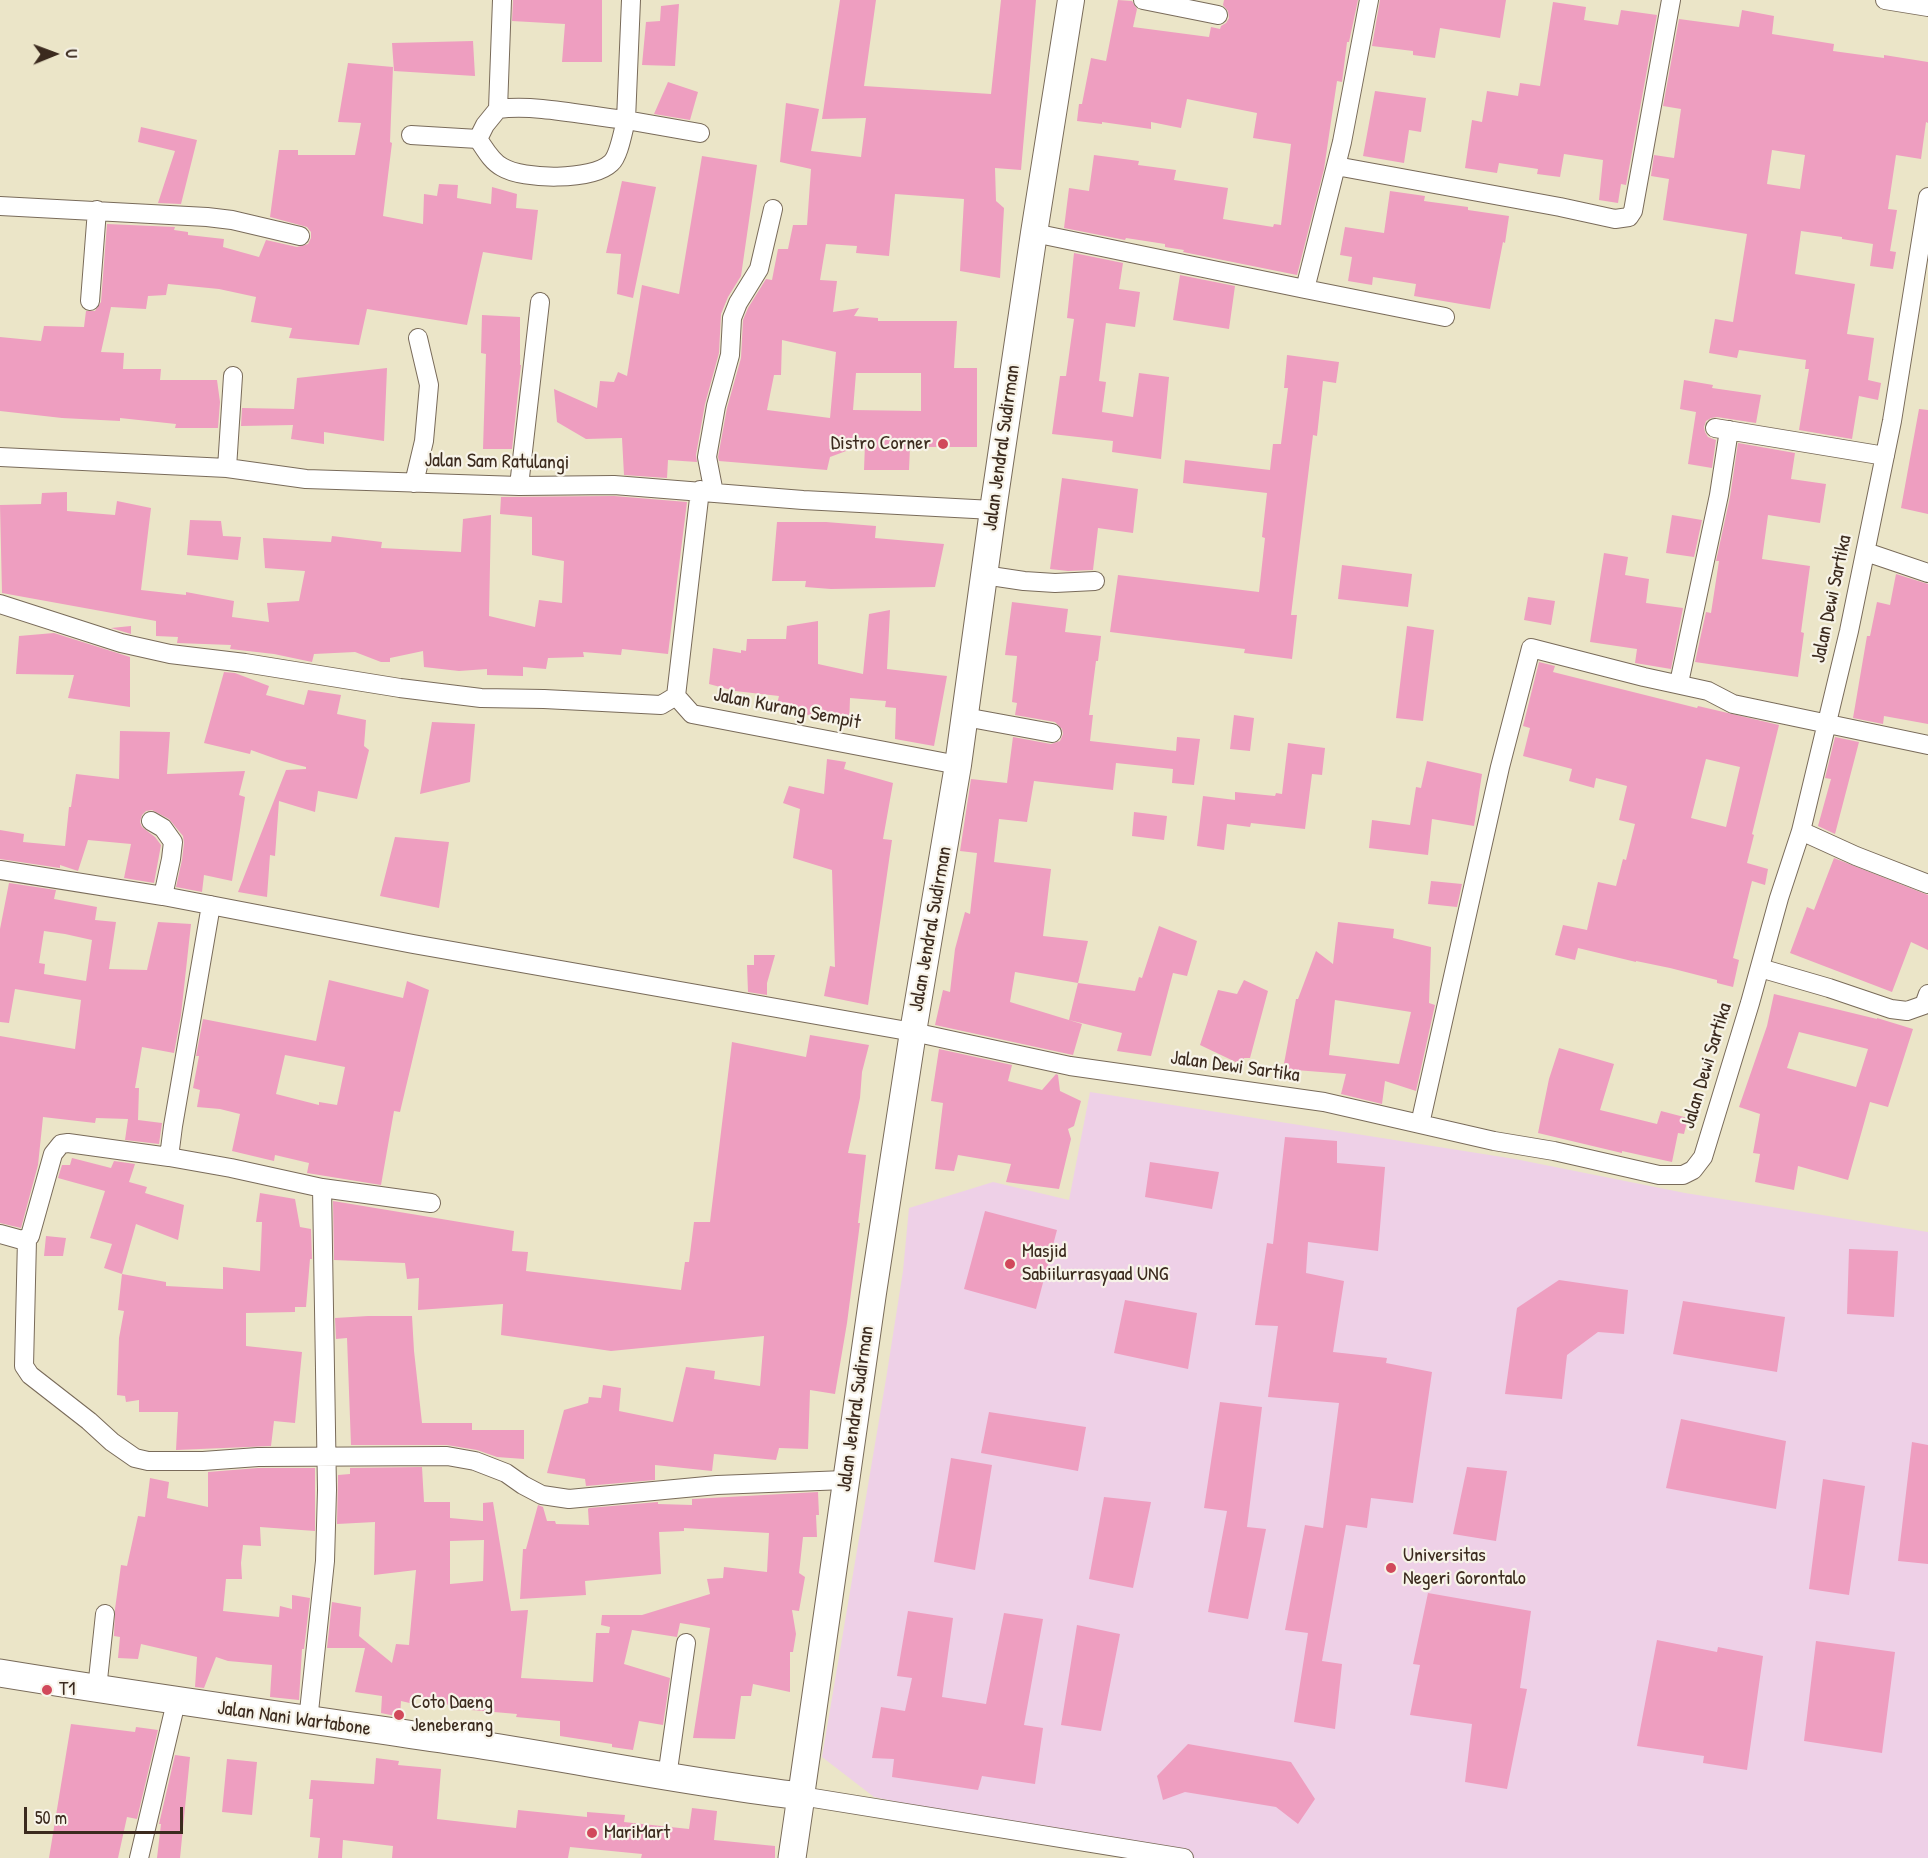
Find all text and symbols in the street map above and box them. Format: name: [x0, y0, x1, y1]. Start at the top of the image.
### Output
north arrow: [24, 24, 84, 84]
text: U: [61, 49, 83, 58]
street label: Jalan Jendral Sudirman: [978, 363, 1026, 533]
place label: Distro Corner: [831, 432, 931, 456]
marker: Distro Corner: [936, 437, 950, 451]
street label: Jalan Sam Ratulangi: [424, 449, 570, 475]
street label: Jalan Dewi Sartika: [1807, 533, 1857, 665]
street label: Jalan Kurang Sempit: [711, 683, 863, 735]
street label: Jalan Jendral Sudirman: [905, 845, 957, 1013]
street label: Jalan Dewi Sartika: [1677, 1000, 1737, 1132]
street label: Jalan Dewi Sartika: [1169, 1046, 1301, 1088]
place label: Masjid Sabiilurrasyaad UNG: [1022, 1240, 1168, 1287]
marker: Masjid Sabiilurrasyaad UNG: [1003, 1257, 1017, 1271]
street label: Jalan Jendral Sudirman: [832, 1324, 880, 1494]
place label: Universitas Negeri Gorontalo: [1403, 1544, 1526, 1591]
marker: Universitas Negeri Gorontalo: [1384, 1561, 1398, 1575]
place label: T1: [59, 1678, 76, 1702]
marker: T1: [40, 1683, 54, 1697]
place label: Coto Daeng Jeneberang: [411, 1691, 493, 1738]
street label: Jalan Nani Wartabone: [216, 1696, 372, 1742]
marker: Coto Daeng Jeneberang: [392, 1708, 406, 1722]
scale bar: [27, 1795, 186, 1833]
text: 50 m: [35, 1805, 67, 1830]
place label: MariMart: [604, 1821, 670, 1845]
marker: MariMart: [585, 1826, 599, 1840]

